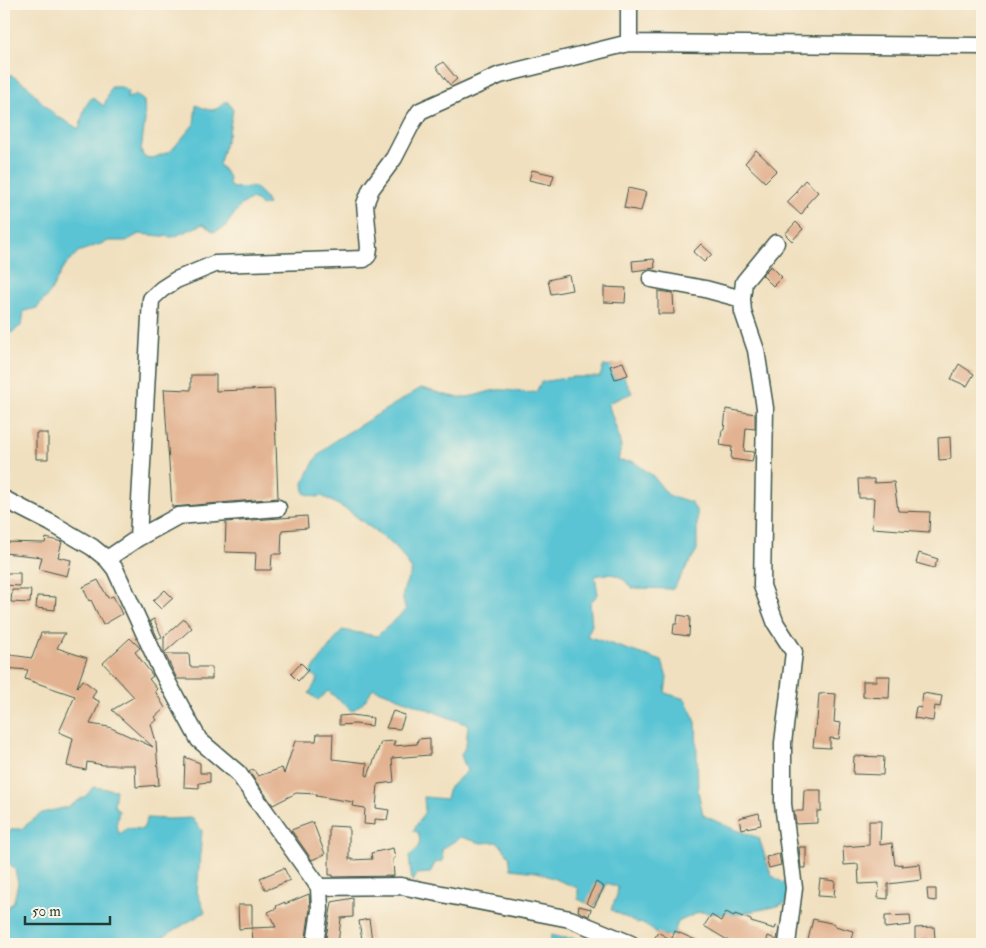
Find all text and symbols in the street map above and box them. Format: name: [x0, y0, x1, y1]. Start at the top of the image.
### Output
scale bar: [25, 893, 110, 925]
text: 50 m: [32, 902, 61, 921]

